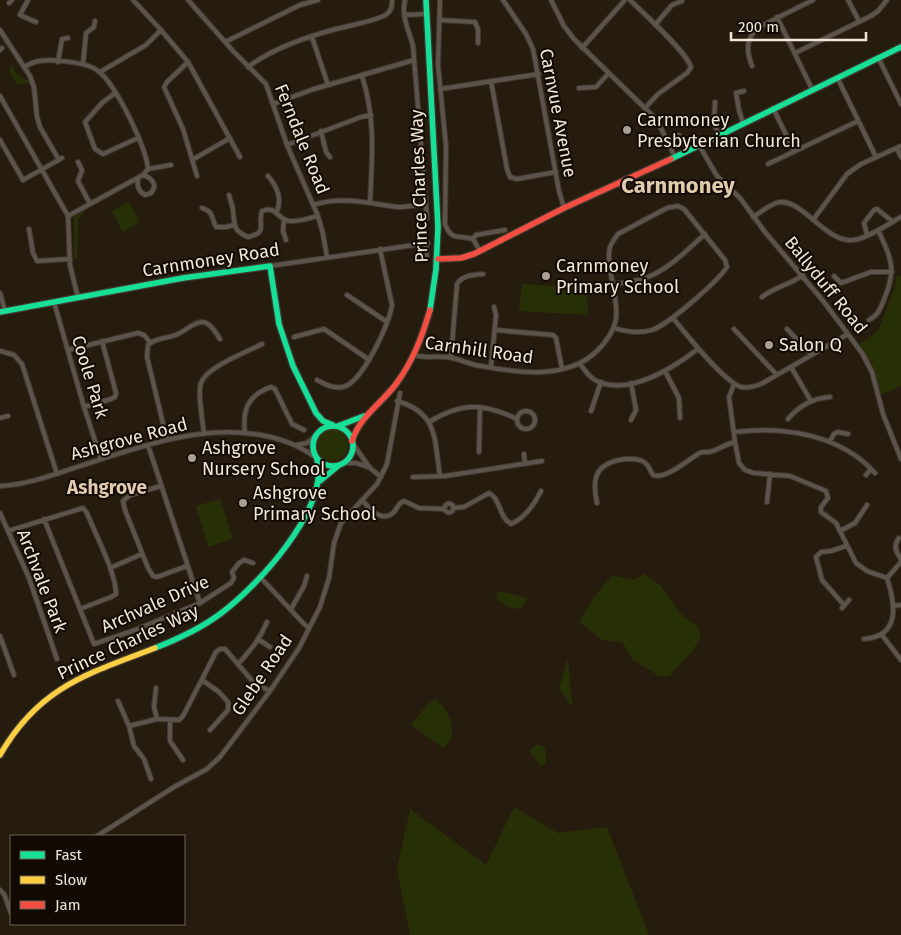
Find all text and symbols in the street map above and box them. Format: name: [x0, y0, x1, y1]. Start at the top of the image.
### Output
scale bar: [731, 10, 866, 42]
text: 200 m: [738, 18, 779, 36]
street label: Carnvue Avenue: [535, 47, 581, 179]
street label: Ferndale Road: [270, 81, 334, 197]
street label: Prince Charles Way: [405, 109, 433, 263]
place label: Carnmoney Presbyterian Church: [637, 109, 801, 152]
marker: Carnmoney Presbyterian Church: [621, 124, 633, 136]
district label: Carnmoney: [621, 172, 735, 199]
street label: Ballyduff Road: [780, 232, 872, 338]
street label: Carnmoney Road: [141, 238, 281, 282]
place label: Carnmoney Primary School: [556, 255, 679, 298]
marker: Carnmoney Primary School: [540, 270, 552, 282]
street label: Carnhill Road: [423, 331, 535, 369]
street label: Coole Park: [67, 333, 113, 422]
place label: Salon Q: [779, 334, 842, 356]
marker: Salon Q: [763, 339, 775, 351]
street label: Ashgrove Road: [68, 413, 190, 465]
place label: Ashgrove Nursery School: [202, 437, 326, 480]
marker: Ashgrove Nursery School: [186, 452, 198, 464]
district label: Ashgrove: [66, 476, 147, 499]
place label: Ashgrove Primary School: [253, 482, 376, 525]
marker: Ashgrove Primary School: [237, 497, 249, 509]
street label: Archvale Park: [12, 526, 72, 637]
street label: Archvale Drive: [98, 570, 212, 638]
street label: Prince Charles Way: [54, 600, 202, 684]
street label: Glebe Road: [227, 630, 297, 720]
legend: [10, 835, 185, 925]
text: Fast: [55, 846, 82, 864]
text: Slow: [55, 871, 87, 889]
text: Jam: [55, 896, 81, 914]

